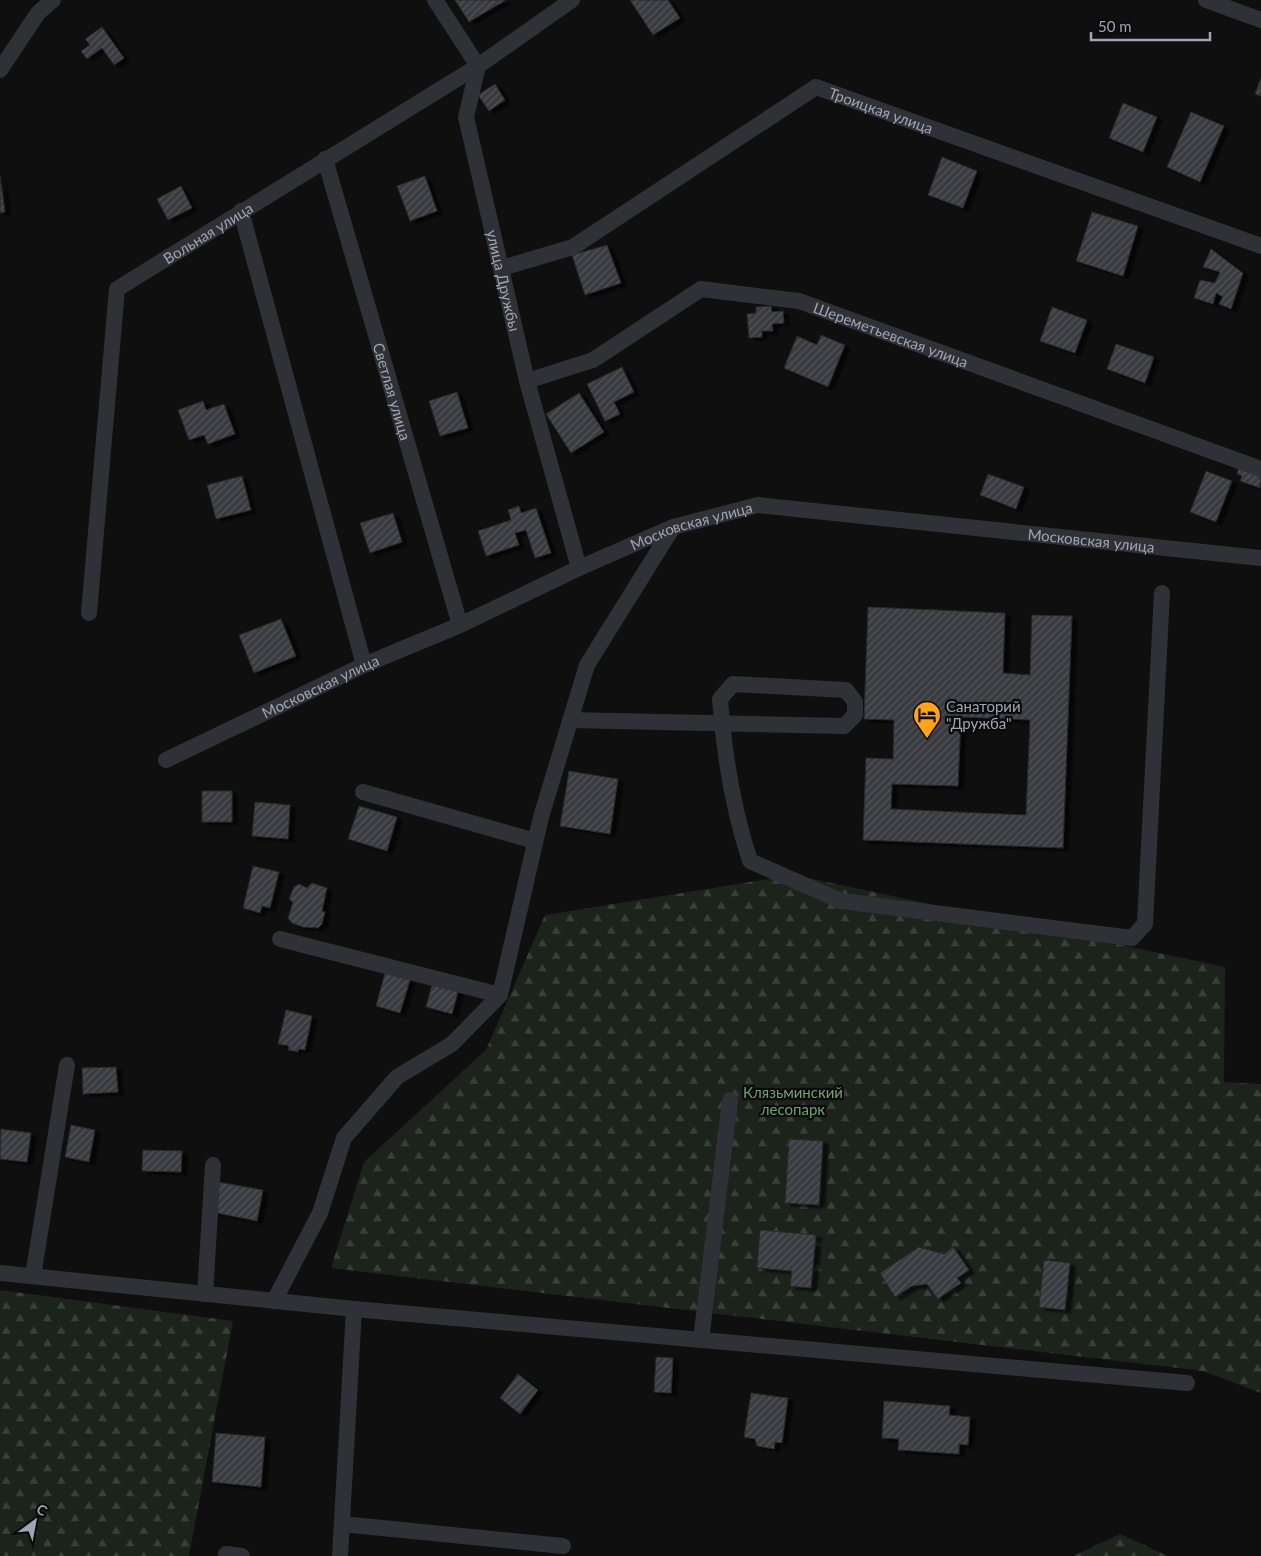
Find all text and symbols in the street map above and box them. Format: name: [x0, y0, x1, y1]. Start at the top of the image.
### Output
scale bar: [1091, 10, 1210, 42]
text: 50 m: [1098, 17, 1132, 35]
street label: Троицкая улица: [826, 83, 936, 137]
street label: Вольная улица: [160, 198, 256, 267]
street label: улица Дружбы: [483, 228, 524, 333]
street label: Шереметьевская улица: [811, 298, 971, 371]
street label: Светлая улица: [370, 341, 415, 442]
street label: Московская улица: [627, 498, 754, 554]
street label: Московская улица: [1027, 524, 1156, 556]
street label: Московская улица: [259, 651, 381, 722]
place label: Санаторий "Дружба": [946, 697, 1021, 732]
hotel icon: Санаторий "Дружба": [912, 700, 942, 739]
park label: Клязьминский лесопарк: [743, 1083, 843, 1118]
north arrow: [10, 1496, 60, 1546]
text: С: [34, 1500, 51, 1520]

